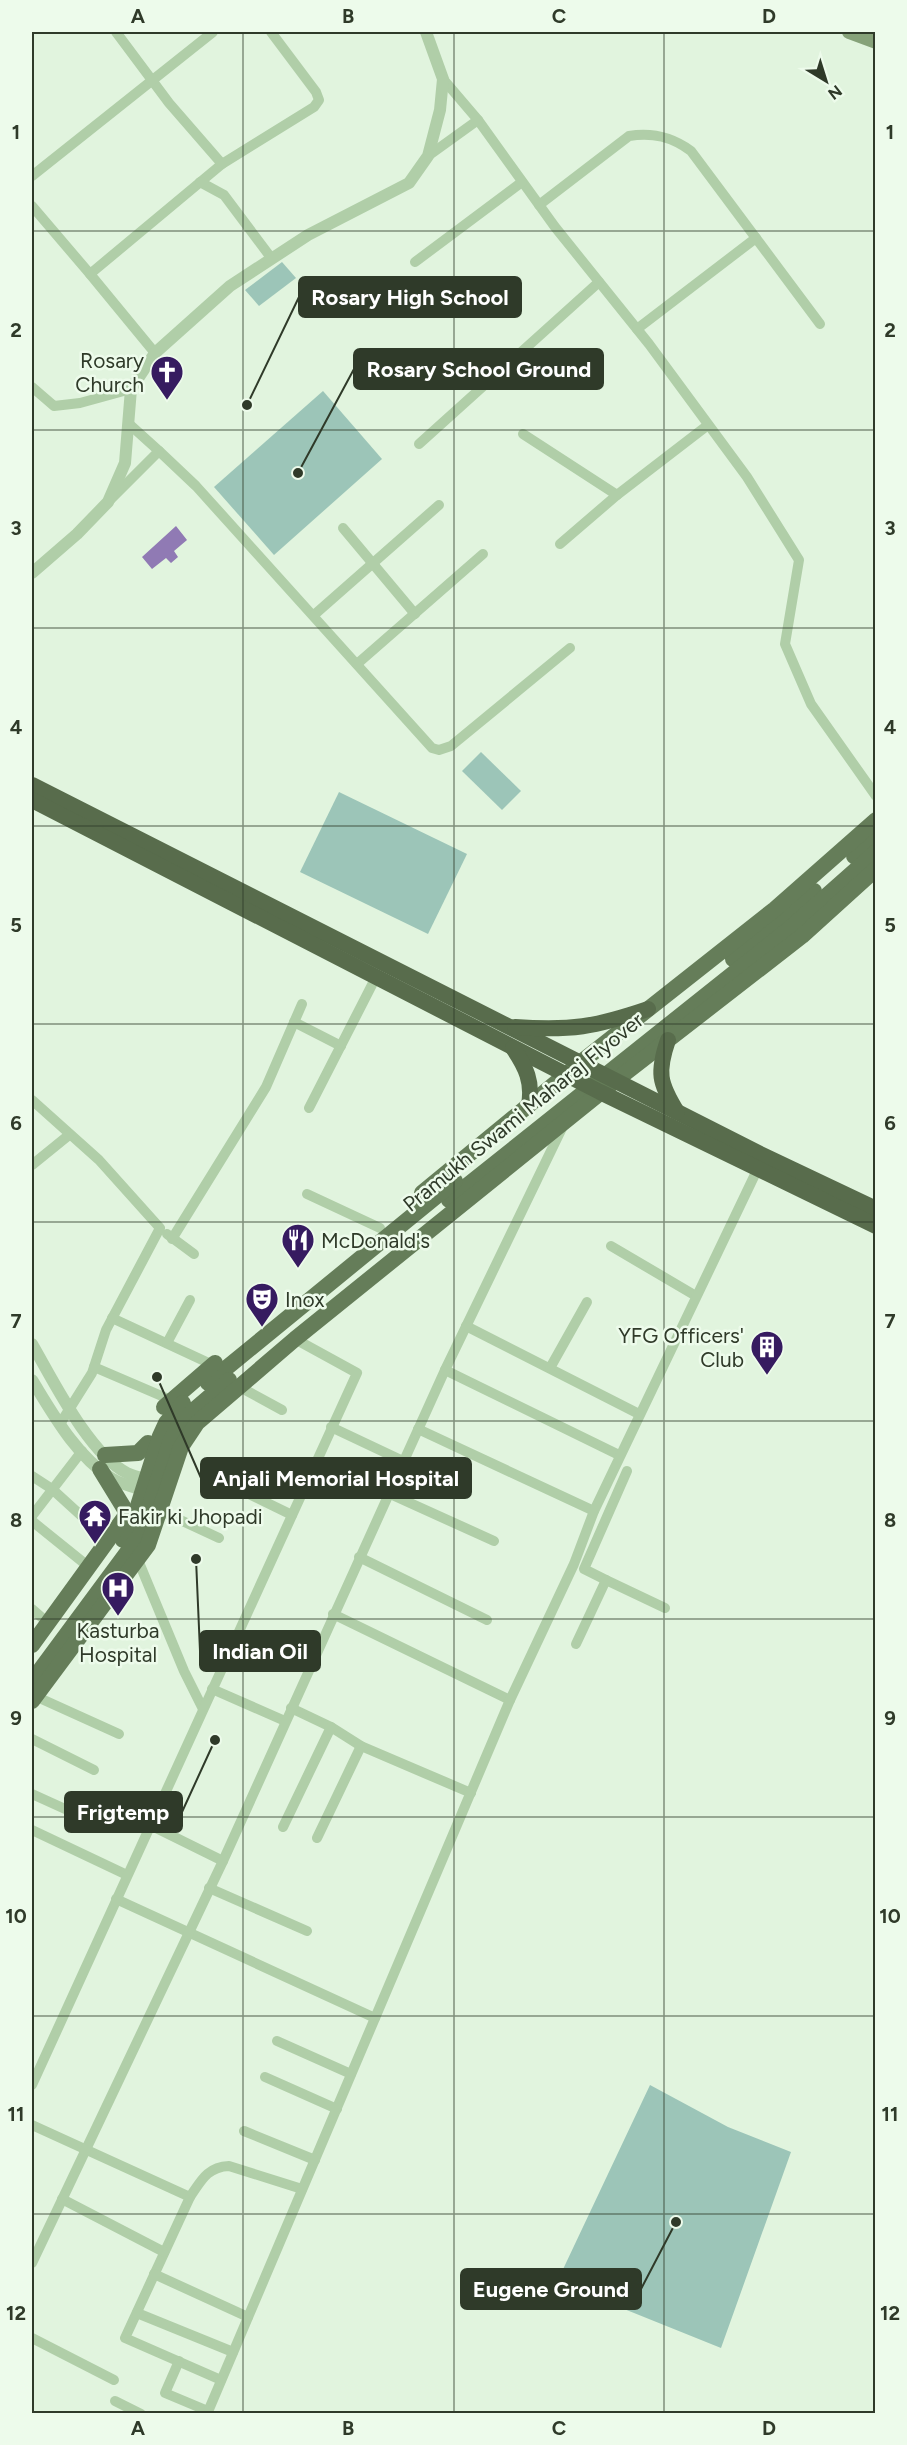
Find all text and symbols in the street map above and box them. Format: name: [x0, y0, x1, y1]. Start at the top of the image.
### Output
text: A: [131, 4, 146, 28]
text: B: [342, 4, 354, 28]
text: C: [552, 4, 566, 28]
text: D: [762, 4, 776, 28]
north arrow: [796, 51, 856, 111]
text: N: [824, 81, 846, 104]
text: 1: [12, 120, 20, 144]
text: 1: [886, 120, 894, 144]
callout: Rosary High School: [299, 277, 521, 317]
text: Rosary High School: [311, 284, 509, 311]
text: 2: [10, 318, 22, 342]
text: 2: [884, 318, 896, 342]
place label: Rosary Church: [75, 348, 144, 397]
callout: Rosary School Ground: [354, 349, 603, 389]
church icon: Rosary Church: [149, 354, 185, 401]
text: Rosary School Ground: [367, 356, 591, 383]
text: 3: [10, 516, 22, 540]
text: 3: [884, 516, 896, 540]
text: 4: [10, 715, 23, 739]
text: 4: [884, 715, 897, 739]
text: 5: [10, 913, 22, 937]
text: 5: [884, 913, 896, 937]
street label: Pramukh Swami Maharaj Flyover: [398, 1007, 648, 1217]
text: 6: [10, 1111, 22, 1135]
text: 6: [884, 1111, 896, 1135]
restaurant icon: McDonald's: [280, 1222, 316, 1269]
place label: McDonald's: [321, 1228, 430, 1253]
theatre icon: Inox: [244, 1281, 280, 1328]
place label: Inox: [285, 1287, 324, 1312]
text: 7: [10, 1309, 22, 1333]
text: 7: [884, 1309, 896, 1333]
place label: YFG Officers' Club: [618, 1323, 744, 1372]
building icon: YFG Officers' Club: [749, 1329, 785, 1376]
callout: Anjali Memorial Hospital: [201, 1458, 471, 1498]
text: Anjali Memorial Hospital: [213, 1465, 459, 1492]
temple icon: Fakir ki Jhopadi: [77, 1498, 113, 1545]
place label: Fakir ki Jhopadi: [118, 1504, 263, 1529]
text: 8: [10, 1508, 22, 1532]
text: 8: [884, 1508, 896, 1532]
hospital icon: Kasturba Hospital: [100, 1570, 136, 1617]
place label: Kasturba Hospital: [77, 1618, 159, 1667]
callout: Indian Oil: [200, 1631, 320, 1671]
text: Indian Oil: [212, 1638, 308, 1665]
text: 9: [10, 1706, 22, 1730]
text: 9: [884, 1706, 896, 1730]
callout: Frigtemp: [65, 1792, 182, 1832]
text: Frigtemp: [77, 1799, 169, 1826]
text: 10: [5, 1904, 27, 1928]
text: 10: [879, 1904, 901, 1928]
text: 11: [8, 2102, 24, 2126]
text: 11: [882, 2102, 898, 2126]
callout: Eugene Ground: [461, 2269, 641, 2309]
text: Eugene Ground: [473, 2276, 629, 2303]
text: 12: [6, 2301, 26, 2325]
text: 12: [880, 2301, 900, 2325]
text: A: [131, 2416, 146, 2440]
text: B: [342, 2416, 354, 2440]
text: C: [552, 2416, 566, 2440]
text: D: [762, 2416, 776, 2440]

